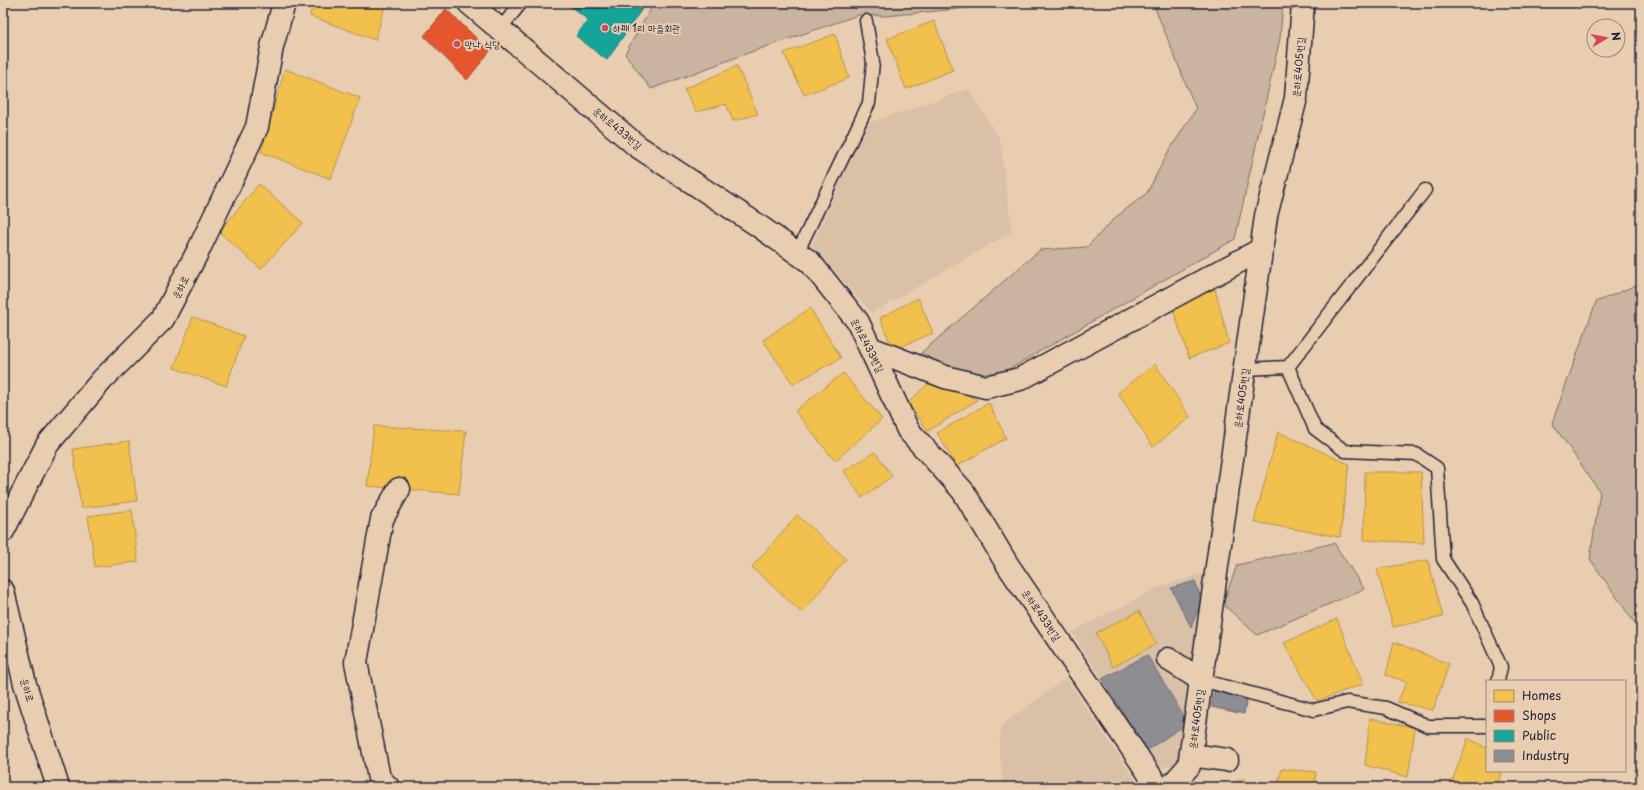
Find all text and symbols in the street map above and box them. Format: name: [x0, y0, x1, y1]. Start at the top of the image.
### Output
north arrow: [1586, 18, 1626, 58]
place label: 하패 1리 마을회관: [613, 20, 680, 35]
marker: 하패 1리 마을회관: [600, 23, 610, 33]
text: N: [1607, 30, 1626, 42]
place label: 맛나 식당: [465, 36, 500, 51]
street label: 운하로405번길: [1287, 36, 1308, 98]
marker: 맛나 식당: [452, 39, 462, 49]
street label: 운하로433번길: [591, 103, 646, 153]
street label: 운하로: [167, 273, 192, 301]
street label: 운하로433번길: [848, 315, 889, 375]
street label: 운하로405번길: [1229, 367, 1252, 429]
street label: 운하로433번길: [1020, 586, 1065, 644]
street label: 운하로: [18, 676, 39, 704]
legend: [1486, 680, 1626, 772]
text: Homes: [1522, 686, 1561, 704]
street label: 운하로405번길: [1184, 688, 1207, 750]
text: Shops: [1522, 706, 1557, 724]
text: Public: [1522, 726, 1556, 744]
text: Industry: [1522, 746, 1570, 764]

